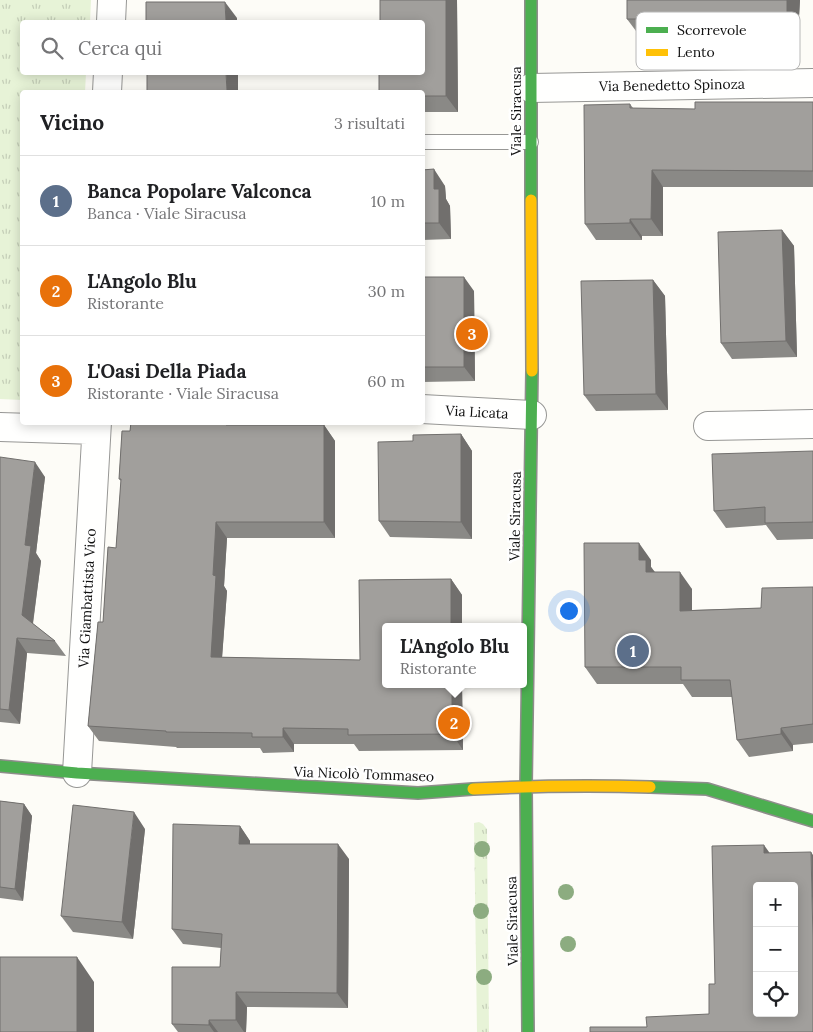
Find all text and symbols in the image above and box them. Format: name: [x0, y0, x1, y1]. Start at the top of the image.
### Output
legend: [636, 12, 800, 70]
search box: [20, 20, 425, 75]
text: Scorrevole: [677, 21, 747, 39]
icon: search: [38, 34, 66, 62]
text: Cerca qui: [78, 36, 162, 60]
text: Lento: [677, 43, 715, 61]
street label: Viale Siracusa: [507, 66, 525, 157]
street label: Via Benedetto Spinoza: [598, 75, 745, 95]
text: Vicino: [40, 109, 104, 136]
text: 3 risultati: [334, 113, 405, 133]
text: Banca Popolare Valconca: [87, 179, 312, 203]
text: 1: [53, 191, 59, 211]
text: 10 m: [371, 191, 405, 211]
text: Banca · Viale Siracusa: [87, 203, 247, 223]
text: L'Angolo Blu: [87, 269, 197, 293]
text: 2: [52, 281, 60, 301]
text: 30 m: [368, 281, 405, 301]
text: Ristorante: [87, 293, 164, 313]
pin: 3: [456, 315, 488, 353]
text: L'Oasi Della Piada: [87, 359, 246, 383]
text: 3: [52, 371, 60, 391]
text: 60 m: [367, 371, 405, 391]
text: Ristorante · Viale Siracusa: [87, 383, 279, 403]
street label: Via Licata: [444, 401, 509, 423]
street label: Viale Siracusa: [505, 471, 525, 562]
street label: Via Giambattista Vico: [74, 528, 100, 669]
your location: [556, 598, 582, 624]
popup: [382, 623, 527, 688]
pin: 1: [617, 632, 649, 670]
text: L'Angolo Blu: [400, 634, 509, 658]
text: Ristorante: [400, 658, 477, 678]
pin: 2: [438, 704, 470, 742]
street label: Via Nicolò Tommaseo: [292, 763, 435, 785]
street label: Viale Siracusa: [502, 876, 522, 967]
map controls: [753, 882, 798, 1017]
button: +: [753, 882, 798, 927]
button: −: [753, 927, 798, 972]
button: locate: [753, 972, 798, 1017]

